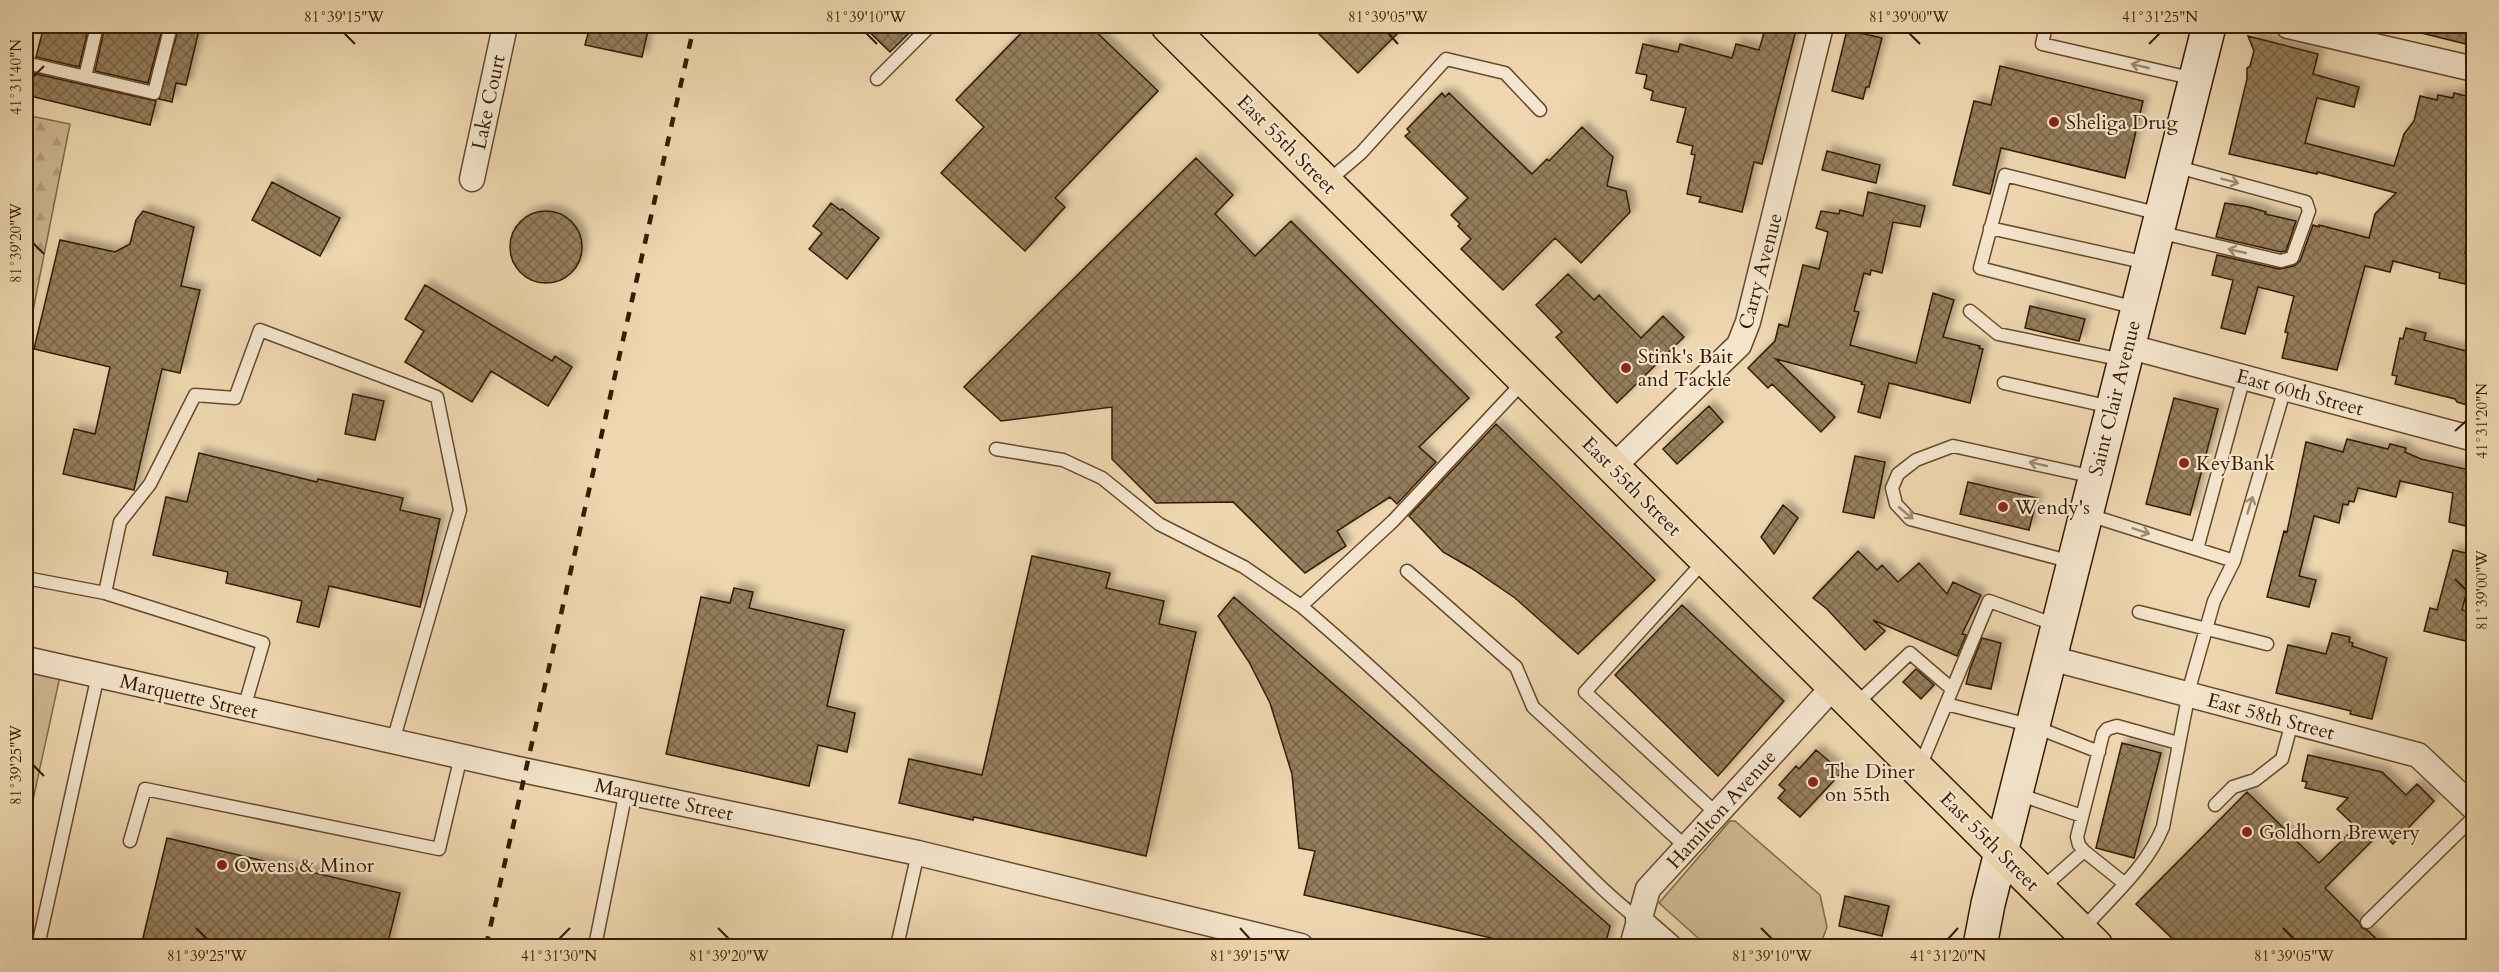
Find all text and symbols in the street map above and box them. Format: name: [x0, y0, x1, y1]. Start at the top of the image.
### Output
text: 81°39'15"W: [304, 7, 384, 27]
text: 81°39'10"W: [826, 7, 906, 27]
text: 81°39'05"W: [1348, 7, 1428, 27]
text: 81°39'00"W: [1869, 7, 1949, 27]
text: 41°31'25"N: [2122, 7, 2198, 27]
text: 41°31'40"N: [6, 39, 26, 115]
street label: Lake Court: [465, 51, 512, 152]
one-way arrow: [2130, 60, 2149, 72]
street label: East 55th Street: [1231, 89, 1343, 201]
place label: Sheliga Drug: [2066, 109, 2179, 136]
marker: Sheliga Drug: [2047, 115, 2061, 129]
one-way arrow: [2220, 176, 2239, 188]
text: 81°39'20"W: [6, 203, 26, 283]
street label: Carry Avenue: [1732, 210, 1789, 332]
one-way arrow: [2228, 244, 2247, 256]
street label: Saint Clair Avenue: [2082, 317, 2147, 479]
place label: Stink's Bait and Tackle: [1638, 343, 1733, 393]
marker: Stink's Bait and Tackle: [1619, 361, 1633, 375]
street label: East 60th Street: [2233, 363, 2367, 423]
text: 41°31'20"N: [2472, 383, 2492, 459]
street label: East 55th Street: [1576, 431, 1688, 543]
place label: KeyBank: [2196, 450, 2275, 477]
marker: KeyBank: [2177, 456, 2191, 470]
one-way arrow: [2029, 458, 2048, 470]
place label: Wendy's: [2014, 494, 2090, 521]
one-way arrow: [2245, 496, 2256, 515]
marker: Wendy's: [1996, 500, 2010, 514]
one-way arrow: [1898, 507, 1914, 520]
one-way arrow: [2131, 527, 2150, 538]
text: 81°39'00"W: [2472, 550, 2492, 630]
street label: Marquette Street: [117, 668, 261, 726]
street label: East 58th Street: [2204, 687, 2338, 747]
text: 81°39'25"W: [6, 725, 26, 805]
street label: Hamilton Avenue: [1661, 744, 1782, 875]
place label: The Diner on 55th: [1825, 758, 1915, 808]
street label: Marquette Street: [592, 772, 736, 827]
marker: The Diner on 55th: [1806, 775, 1820, 789]
street label: East 55th Street: [1934, 786, 2046, 898]
place label: Goldhorn Brewery: [2259, 819, 2421, 846]
marker: Goldhorn Brewery: [2240, 825, 2254, 839]
place label: Owens & Minor: [234, 852, 375, 879]
marker: Owens & Minor: [215, 858, 229, 872]
text: 81°39'25"W: [167, 946, 247, 966]
text: 41°31'30"N: [521, 946, 597, 966]
text: 81°39'20"W: [689, 946, 769, 966]
text: 81°39'15"W: [1210, 946, 1290, 966]
text: 81°39'10"W: [1732, 946, 1812, 966]
text: 41°31'20"N: [1910, 946, 1986, 966]
text: 81°39'05"W: [2254, 946, 2334, 966]

